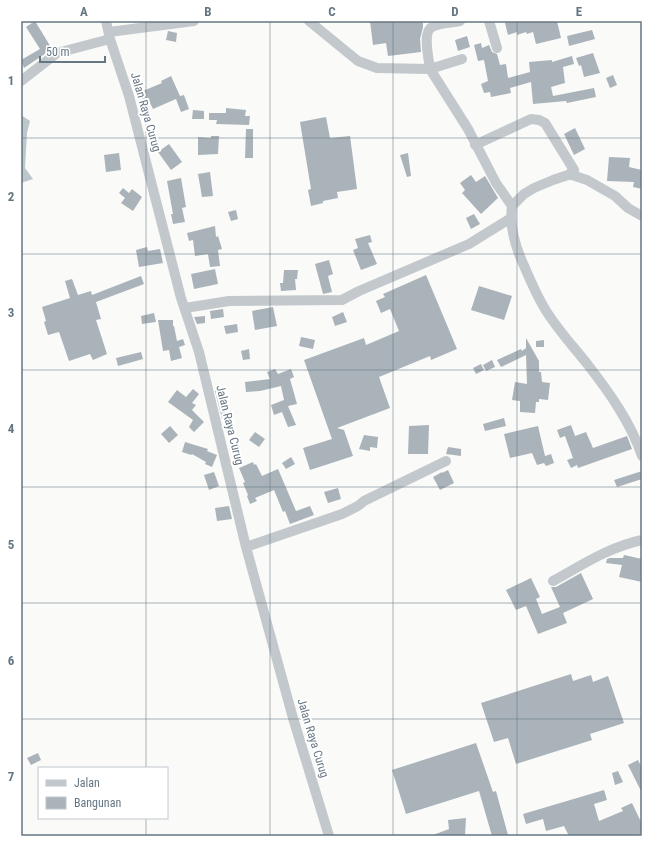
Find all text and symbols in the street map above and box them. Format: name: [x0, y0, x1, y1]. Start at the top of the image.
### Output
text: A: [80, 4, 88, 19]
text: B: [204, 4, 212, 19]
text: C: [328, 4, 336, 19]
text: D: [451, 4, 459, 19]
text: E: [576, 4, 583, 19]
scale bar: [40, 38, 105, 64]
text: 50 m: [46, 45, 70, 59]
street label: Jalan Raya Curug: [128, 71, 164, 153]
text: 1: [8, 73, 14, 88]
text: 2: [8, 189, 15, 204]
text: 3: [8, 305, 14, 320]
street label: Jalan Raya Curug: [213, 384, 247, 467]
text: 4: [8, 421, 15, 436]
text: 5: [8, 537, 15, 552]
text: 6: [8, 653, 15, 668]
street label: Jalan Raya Curug: [294, 697, 332, 779]
legend: [38, 767, 168, 819]
text: 7: [8, 769, 15, 784]
text: Jalan: [74, 776, 100, 790]
text: Bangunan: [74, 796, 121, 810]

